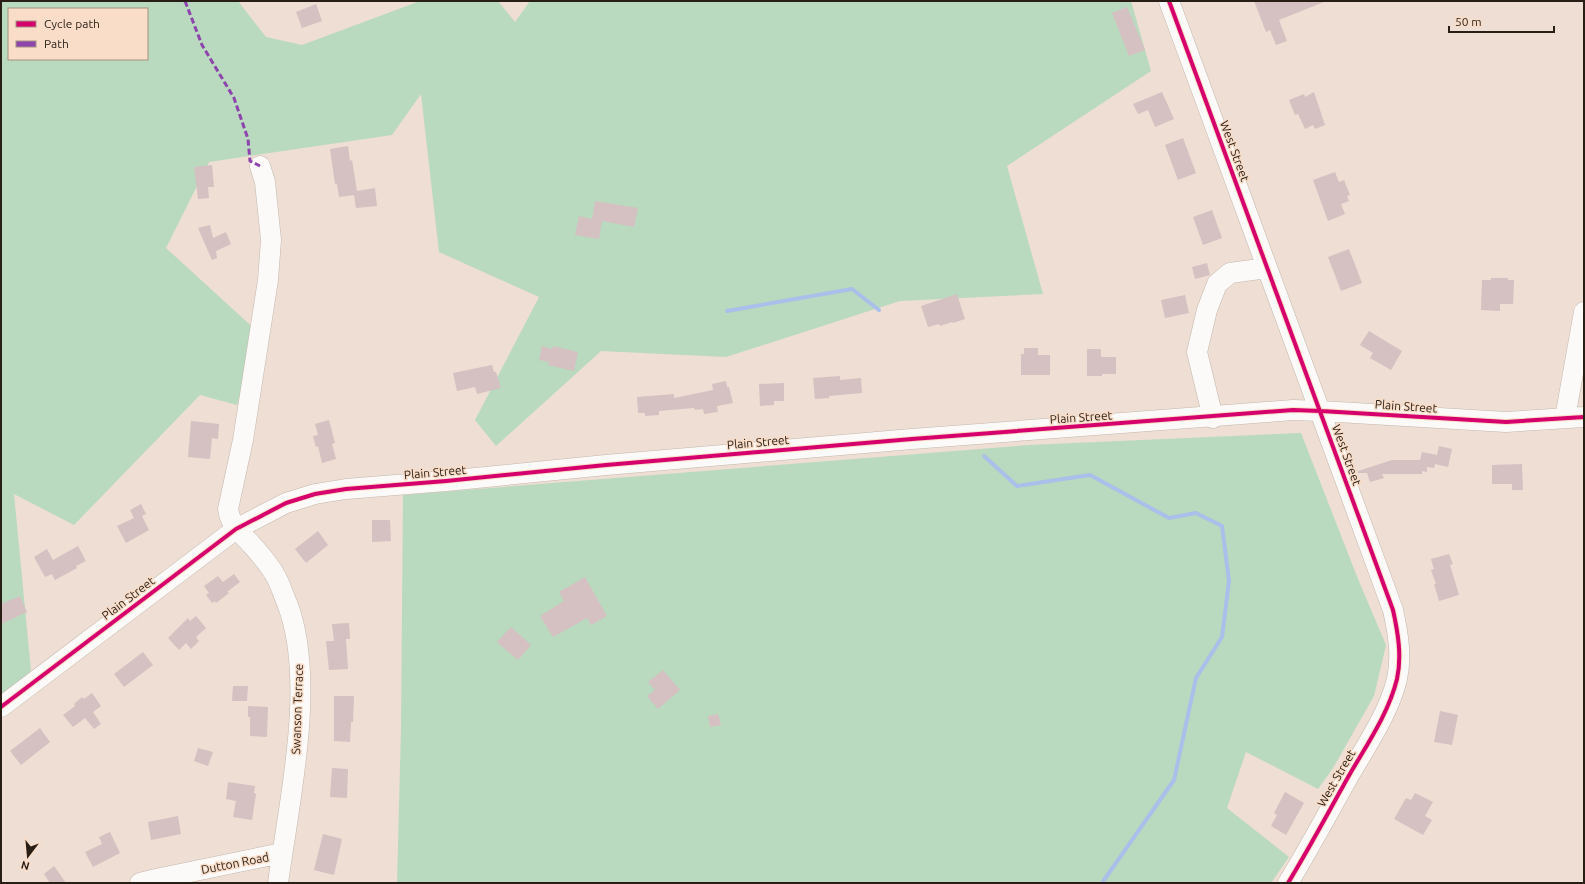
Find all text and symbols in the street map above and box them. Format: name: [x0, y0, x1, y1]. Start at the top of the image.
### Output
legend: [8, 8, 148, 60]
scale bar: [1449, 8, 1554, 34]
text: 50 m: [1455, 15, 1482, 28]
text: Cycle path: [44, 17, 100, 30]
text: Path: [44, 37, 69, 50]
street label: West Street: [1218, 119, 1252, 183]
street label: Plain Street: [1374, 397, 1438, 415]
street label: Plain Street: [1049, 408, 1113, 426]
street label: West Street: [1330, 423, 1364, 487]
street label: Plain Street: [726, 433, 790, 451]
street label: Plain Street: [403, 463, 467, 481]
street label: Plain Street: [99, 574, 157, 622]
street label: Swanson Terrace: [289, 664, 305, 754]
street label: West Street: [1314, 747, 1358, 809]
north arrow: [8, 836, 48, 876]
street label: Dutton Road: [200, 850, 270, 876]
text: N: [20, 859, 31, 873]

